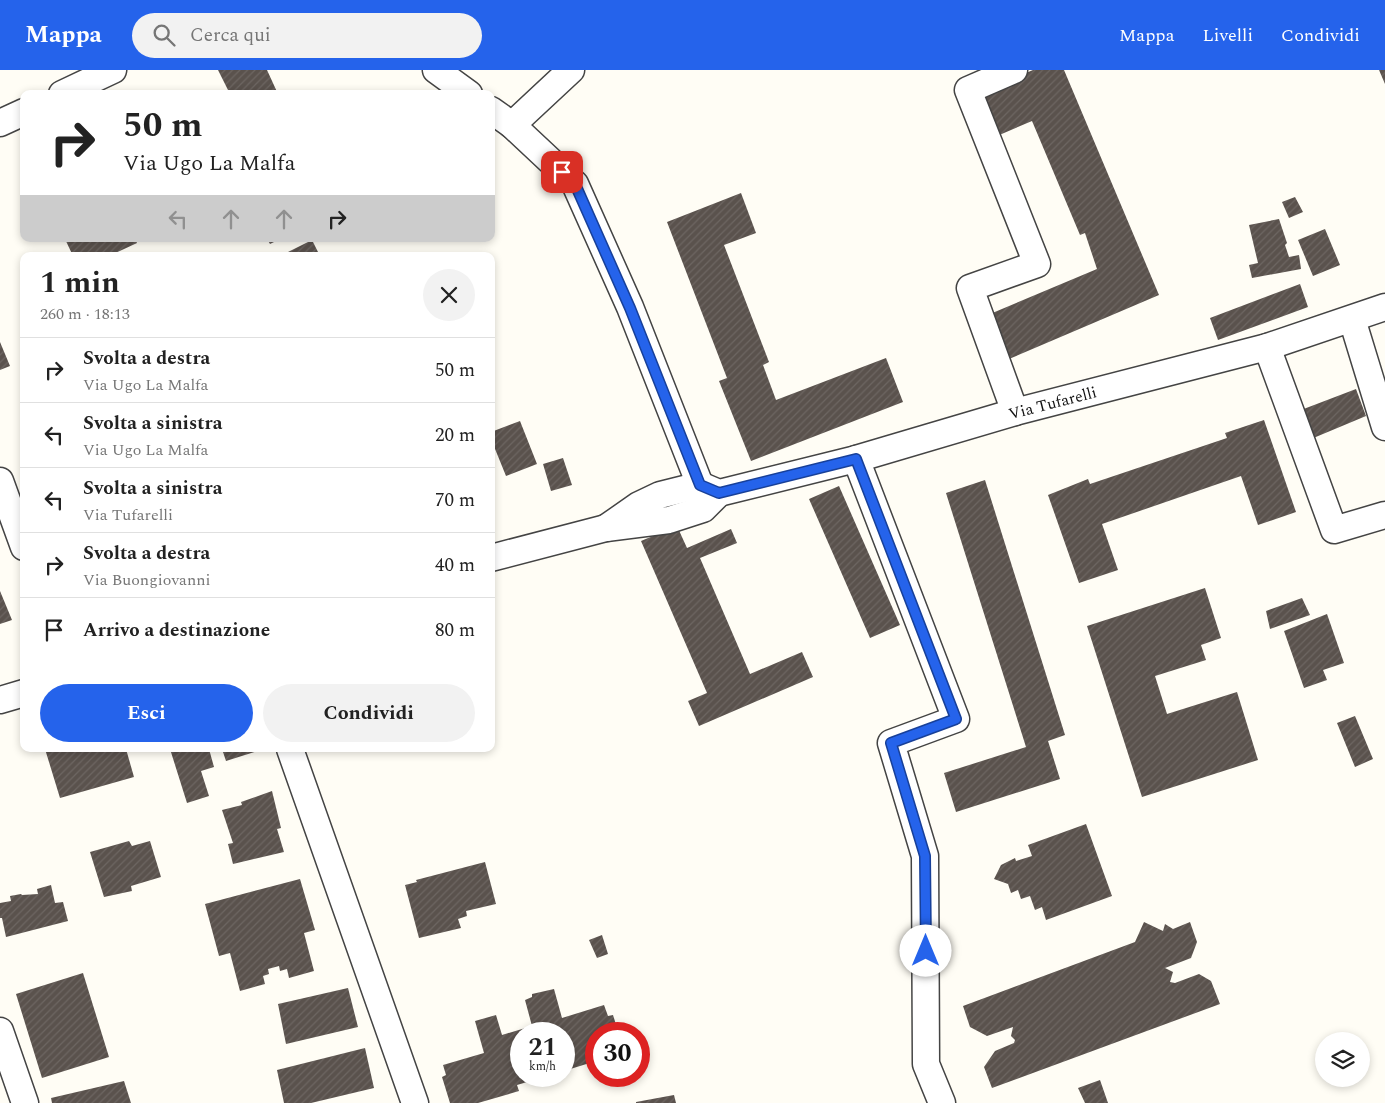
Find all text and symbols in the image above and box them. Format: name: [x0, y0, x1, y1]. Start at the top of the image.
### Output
search box: [132, 13, 482, 58]
text: Mappa: [25, 17, 102, 53]
icon: search: [150, 21, 178, 49]
text: Cerca qui: [190, 21, 271, 50]
text: Mappa: [1119, 22, 1174, 49]
text: Livelli: [1202, 22, 1253, 49]
text: Condividi: [1281, 22, 1360, 49]
text: 50 m: [123, 99, 203, 152]
icon: right: [40, 110, 105, 175]
text: Via Ugo La Malfa: [123, 147, 295, 180]
pin: [541, 151, 583, 193]
icon: arrive: [548, 158, 576, 186]
icon: left: [164, 205, 192, 233]
icon: ahead: [217, 205, 245, 233]
icon: ahead: [270, 205, 298, 233]
icon: right: [323, 205, 351, 233]
text: 1 min: [40, 260, 120, 306]
button: close: [423, 269, 475, 321]
text: 260 m · 18:13: [40, 302, 130, 326]
text: Svolta a destra: [83, 344, 210, 373]
icon: right: [40, 356, 68, 384]
text: 50 m: [435, 356, 475, 385]
text: Via Ugo La Malfa: [83, 373, 208, 397]
street label: Via Tufarelli: [1006, 380, 1099, 426]
text: Svolta a sinistra: [83, 409, 223, 438]
icon: left: [40, 421, 68, 449]
text: 20 m: [435, 421, 475, 450]
text: Via Ugo La Malfa: [83, 438, 208, 462]
text: Svolta a sinistra: [83, 474, 223, 503]
icon: left: [40, 486, 68, 514]
text: 70 m: [435, 486, 475, 515]
text: Via Tufarelli: [83, 503, 173, 527]
text: Svolta a destra: [83, 539, 210, 568]
icon: right: [40, 551, 68, 579]
text: 40 m: [435, 551, 475, 580]
text: Via Buongiovanni: [83, 568, 211, 592]
icon: arrive: [40, 616, 68, 644]
text: Arrivo a destinazione: [83, 616, 270, 645]
text: 80 m: [435, 616, 475, 645]
button: Esci: [40, 684, 253, 742]
button: Condividi: [263, 684, 475, 742]
position arrow: [899, 924, 951, 976]
speed limit sign: 30: [585, 1022, 650, 1087]
text: 21: [528, 1029, 557, 1067]
map controls: [1315, 1032, 1370, 1087]
button: layers: [1315, 1032, 1370, 1087]
text: km/h: [529, 1057, 556, 1076]

